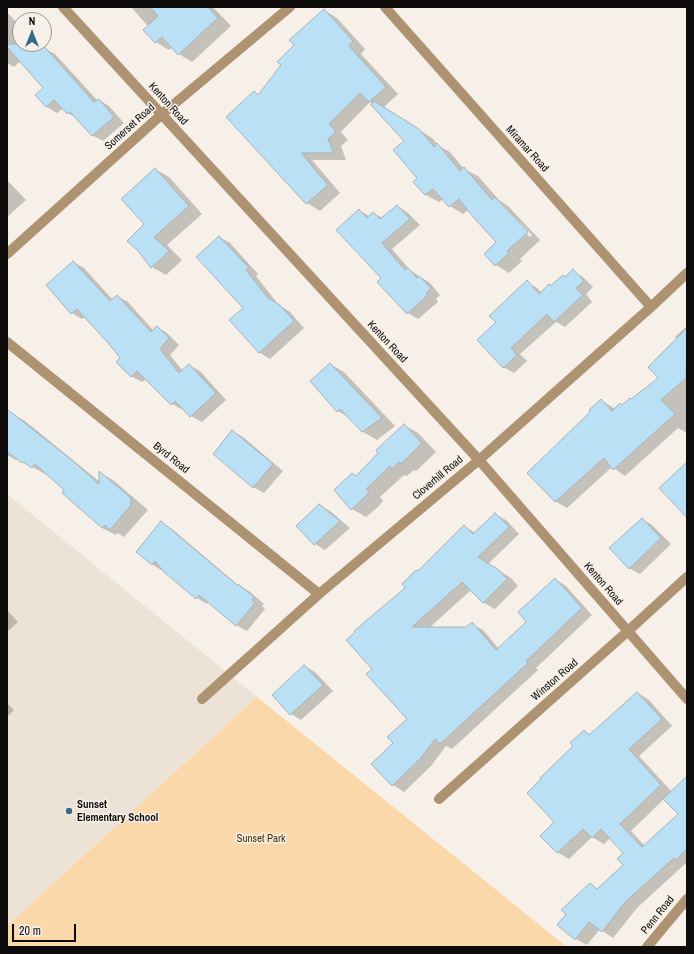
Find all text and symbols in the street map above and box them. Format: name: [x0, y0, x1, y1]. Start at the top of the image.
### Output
north arrow: [12, 12, 52, 52]
text: N: [29, 14, 35, 28]
street label: Kenton Road: [145, 80, 191, 128]
street label: Somerset Road: [102, 101, 158, 153]
street label: Miramar Road: [503, 123, 551, 175]
street label: Kenton Road: [364, 318, 410, 366]
street label: Byrd Road: [150, 439, 192, 477]
street label: Cloverhill Road: [410, 453, 466, 503]
street label: Kenton Road: [581, 560, 625, 608]
street label: Winston Road: [529, 656, 581, 704]
place label: Sunset Elementary School: [77, 798, 158, 824]
marker: Sunset Elementary School: [64, 806, 74, 816]
park label: Sunset Park: [236, 832, 286, 846]
street label: Penn Road: [639, 893, 677, 937]
scale bar: [14, 916, 78, 942]
text: 20 m: [19, 923, 41, 939]

